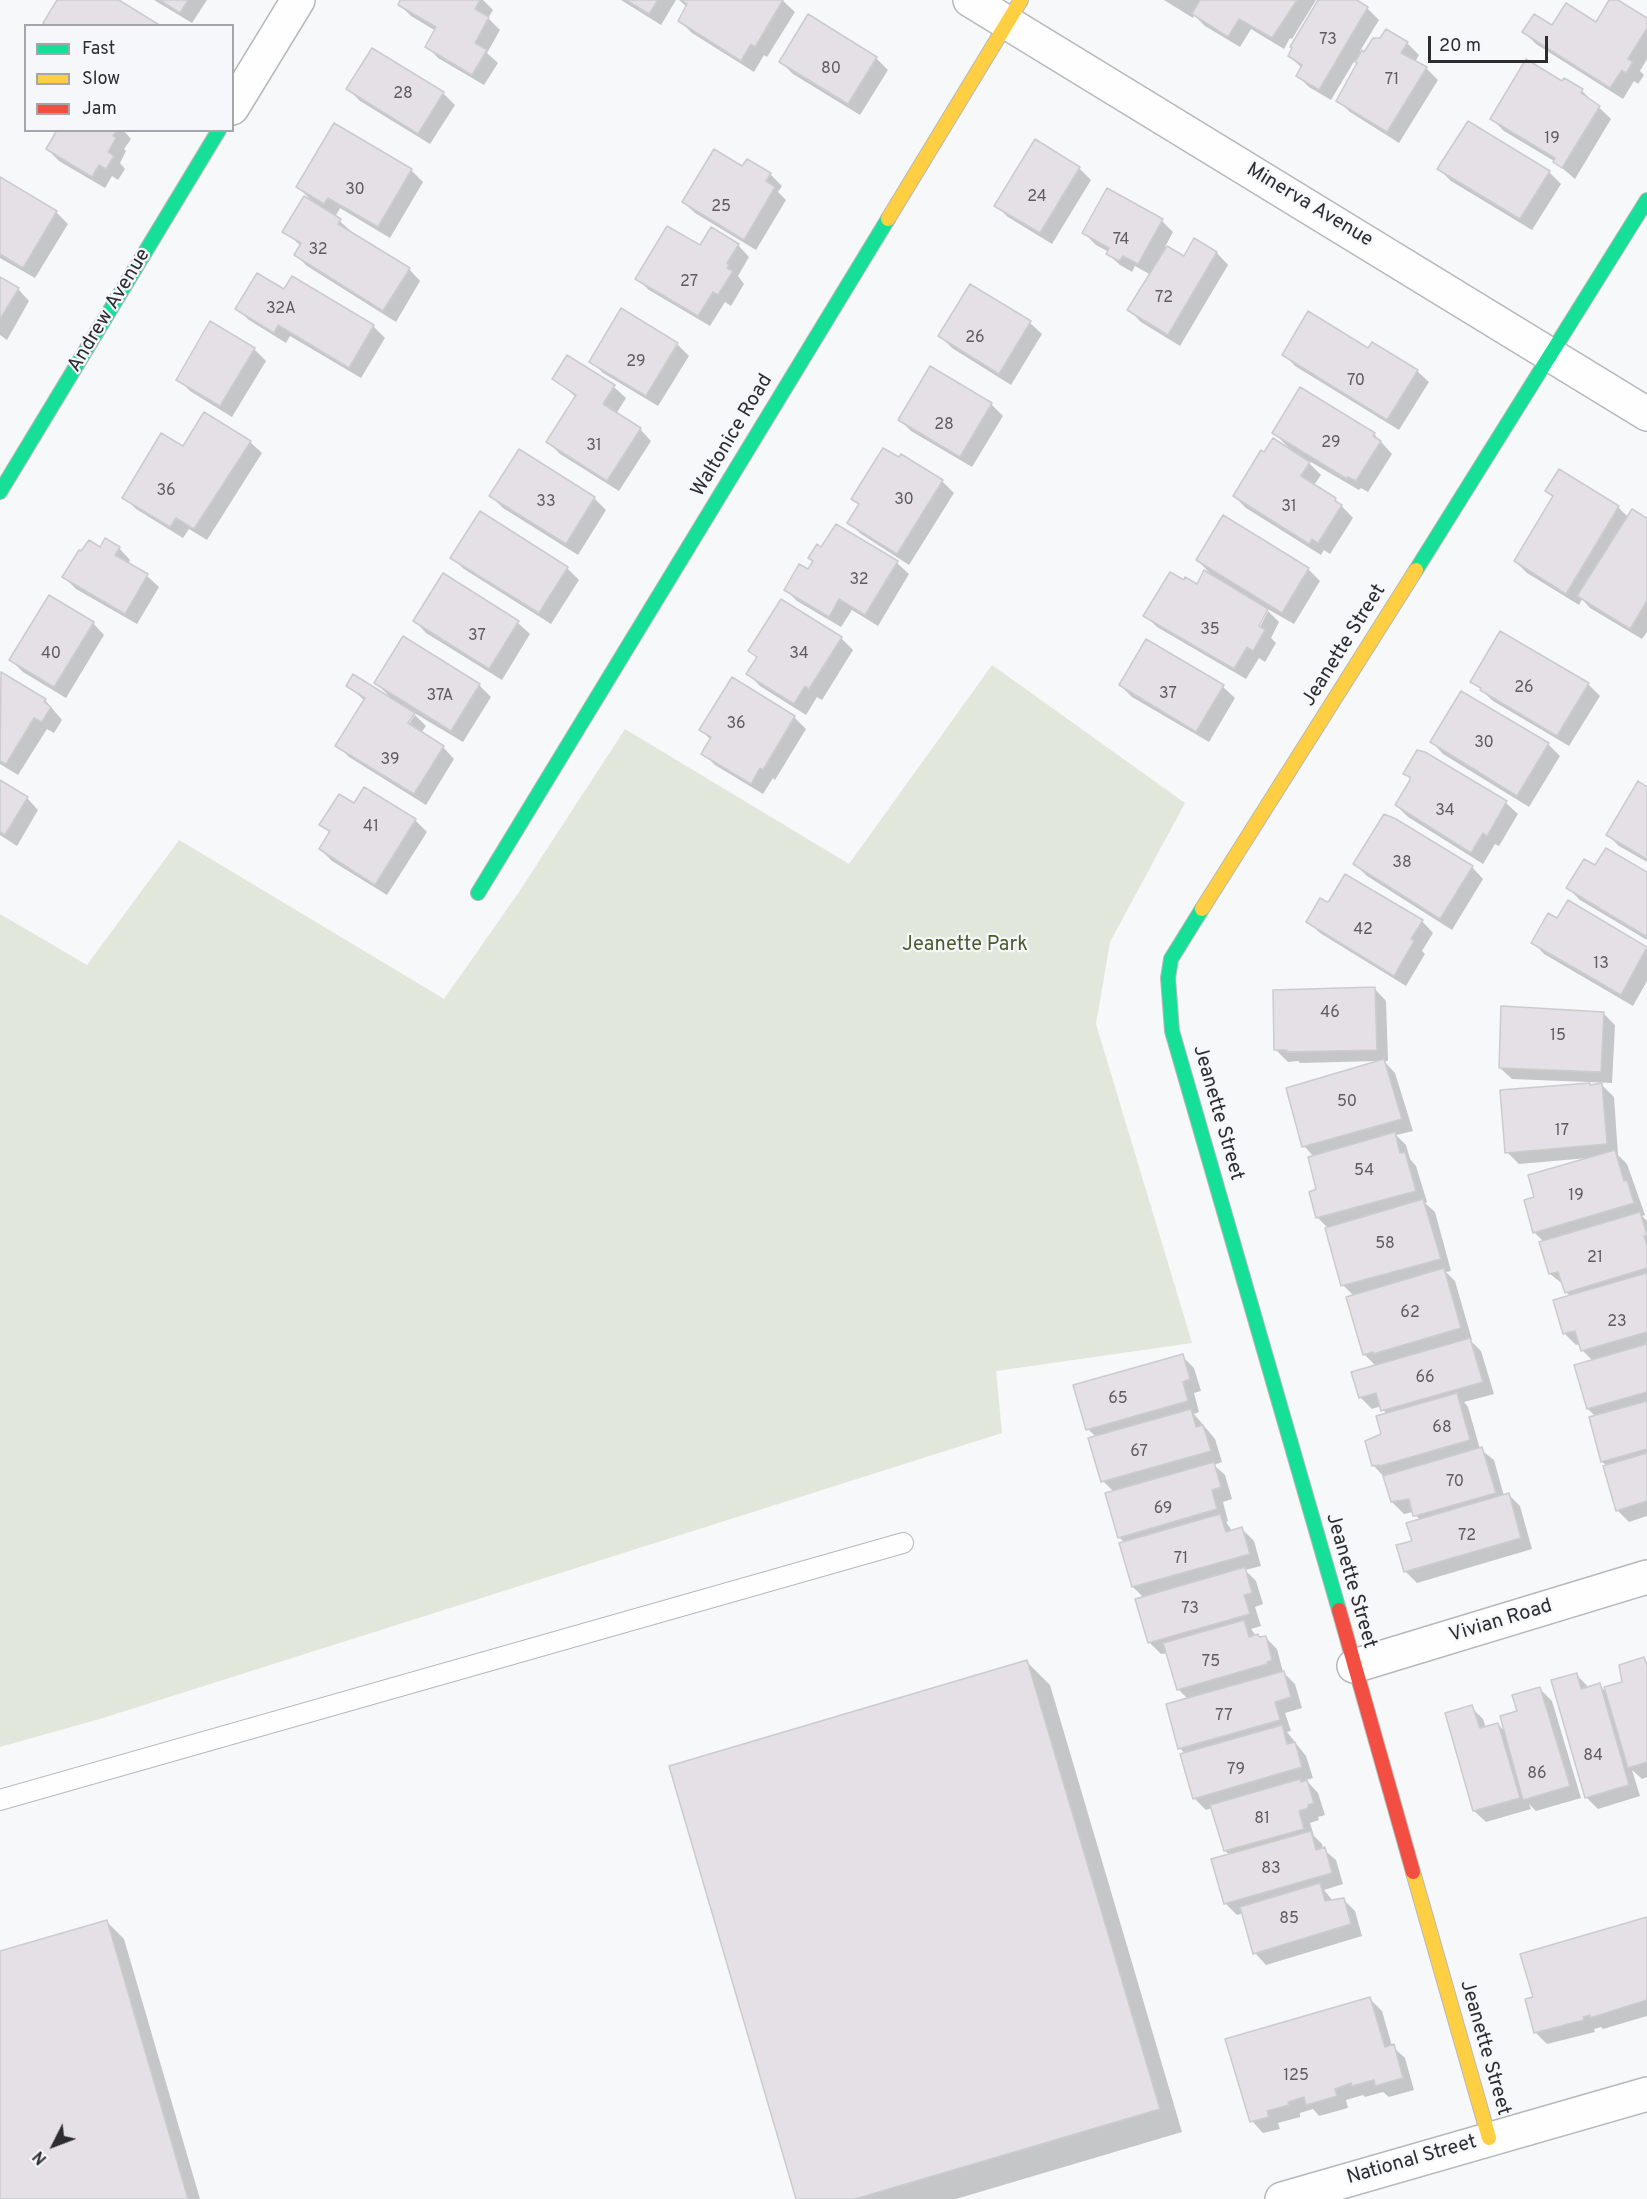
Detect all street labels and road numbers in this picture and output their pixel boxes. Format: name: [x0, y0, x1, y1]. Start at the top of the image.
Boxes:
street label: Minerva Avenue: [1241, 159, 1377, 253]
street label: Andrew Avenue: [64, 245, 156, 377]
street label: Waltonice Road: [687, 370, 779, 502]
street label: Jeanette Street: [1298, 580, 1392, 712]
street label: Jeanette Street: [1186, 1043, 1248, 1183]
street label: Jeanette Street: [1319, 1511, 1381, 1651]
street label: Vivian Road: [1447, 1595, 1555, 1649]
street label: Jeanette Street: [1453, 1978, 1515, 2118]
street label: National Street: [1344, 2131, 1480, 2191]

